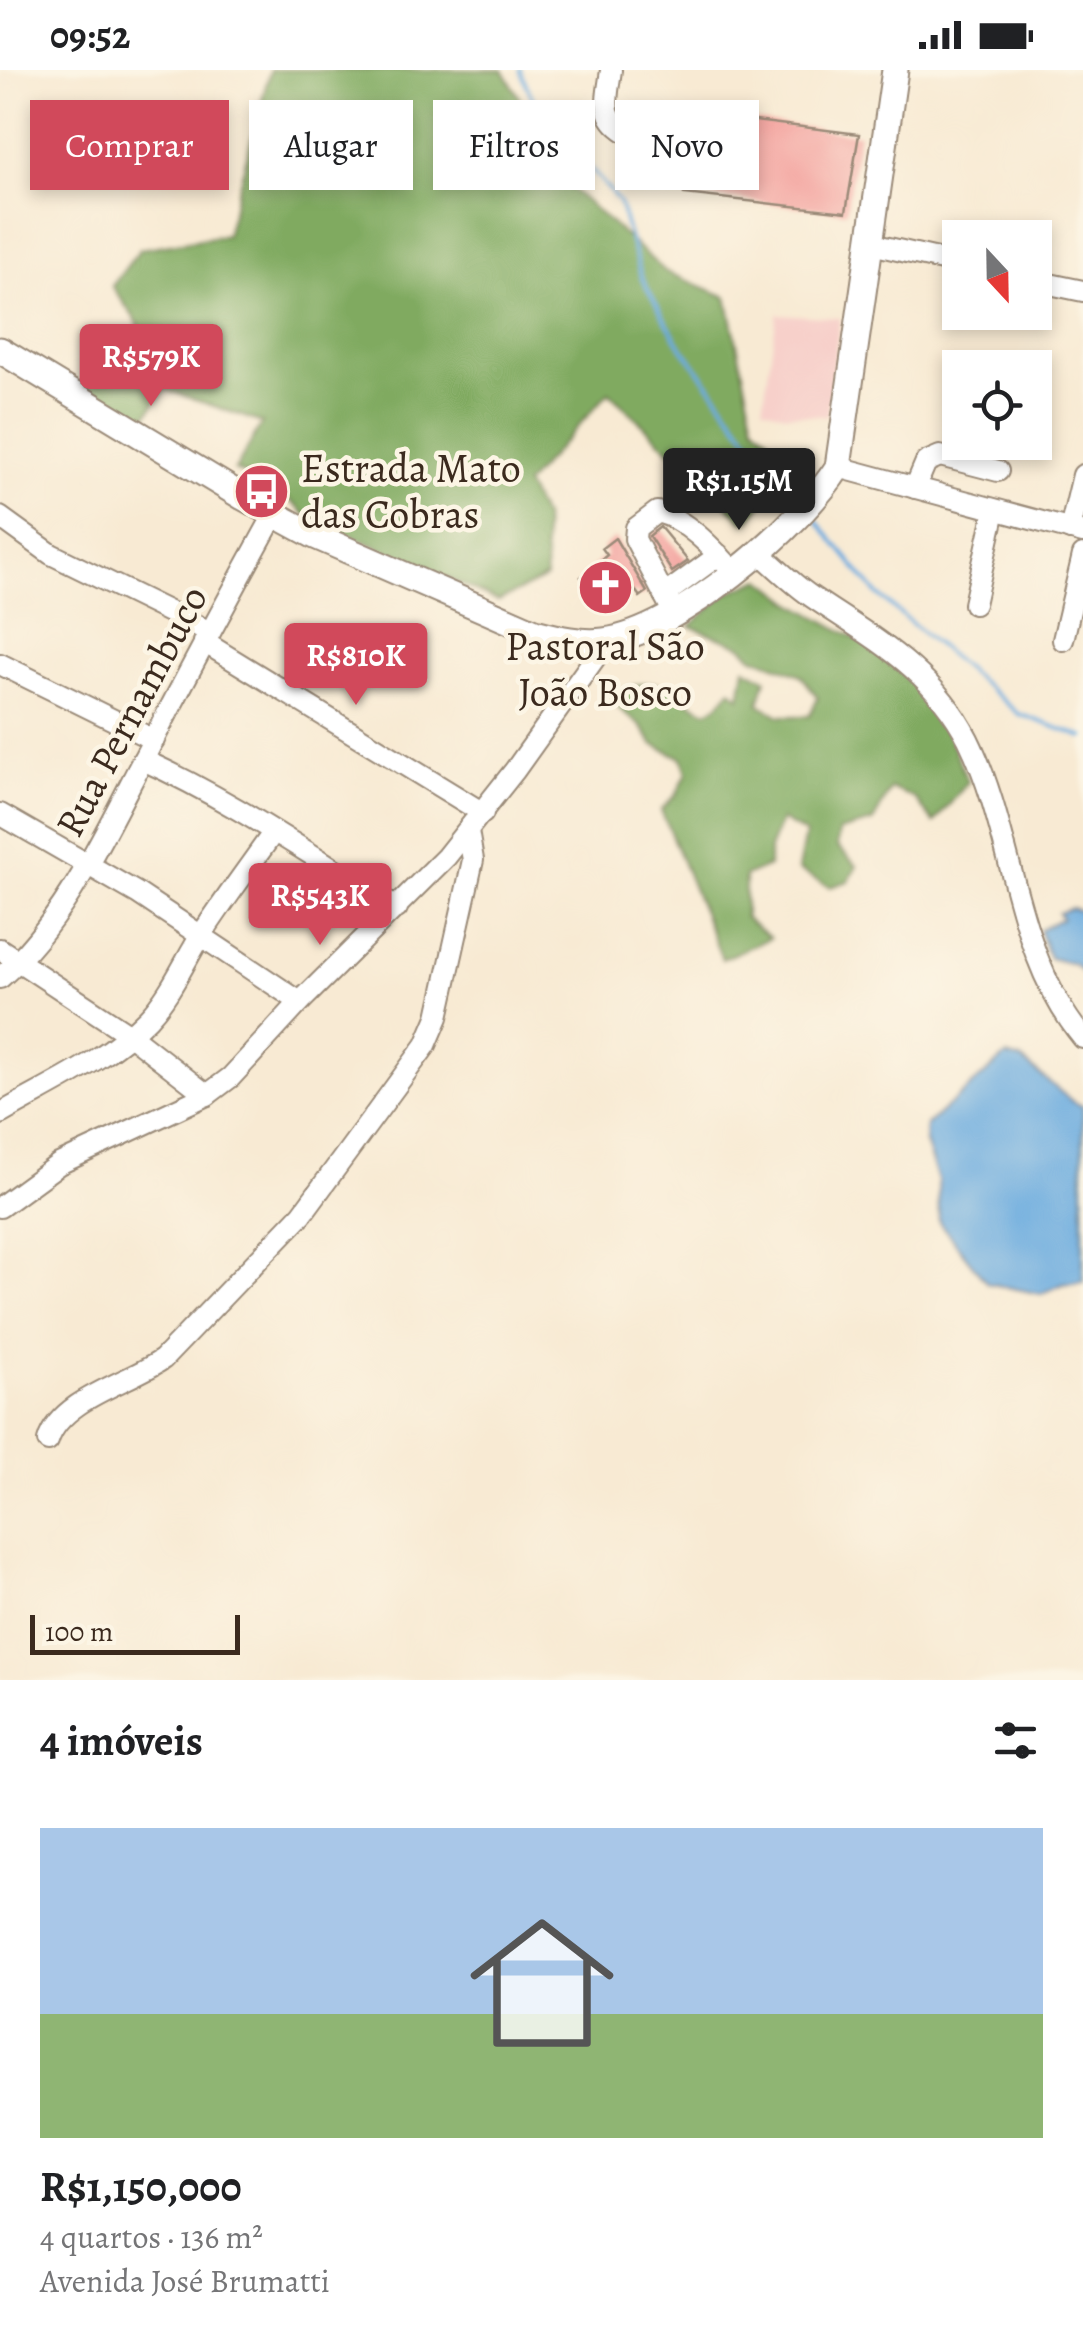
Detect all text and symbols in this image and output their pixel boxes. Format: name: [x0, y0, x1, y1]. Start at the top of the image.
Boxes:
text: 09:52: [50, 9, 130, 61]
chip: Comprar: [30, 100, 229, 190]
chip: Alugar: [249, 100, 413, 190]
chip: Filtros: [433, 100, 595, 190]
chip: Novo: [615, 100, 759, 190]
north arrow: [942, 220, 1052, 330]
map controls: [942, 220, 1052, 460]
pin: R$579K: [70, 324, 232, 409]
text: R$579K: [102, 334, 200, 378]
button: locate: [942, 350, 1052, 460]
place label: Estrada Mato das Cobras: [301, 441, 521, 542]
pin: R$1.15M: [647, 448, 831, 533]
text: R$1.15M: [685, 458, 793, 502]
bus stop icon: Estrada Mato das Cobras: [232, 461, 292, 521]
church icon: Pastoral São João Bosco: [575, 557, 635, 617]
street label: Rua Pernambuco: [42, 576, 221, 846]
place label: Pastoral São João Bosco: [505, 619, 705, 720]
pin: R$810K: [275, 623, 437, 708]
text: R$810K: [306, 633, 406, 677]
pin: R$543K: [239, 863, 401, 948]
text: R$543K: [271, 873, 369, 917]
scale bar: [30, 1610, 240, 1654]
text: 100 m: [45, 1613, 113, 1651]
text: 4 imóveis: [40, 1712, 203, 1769]
icon: filters: [988, 1713, 1043, 1768]
icon: home: [452, 1893, 632, 2073]
text: R$1,150,000: [40, 2158, 242, 2215]
text: 4 quartos · 136 m²: [40, 2215, 263, 2259]
text: Avenida José Brumatti: [40, 2259, 330, 2303]

